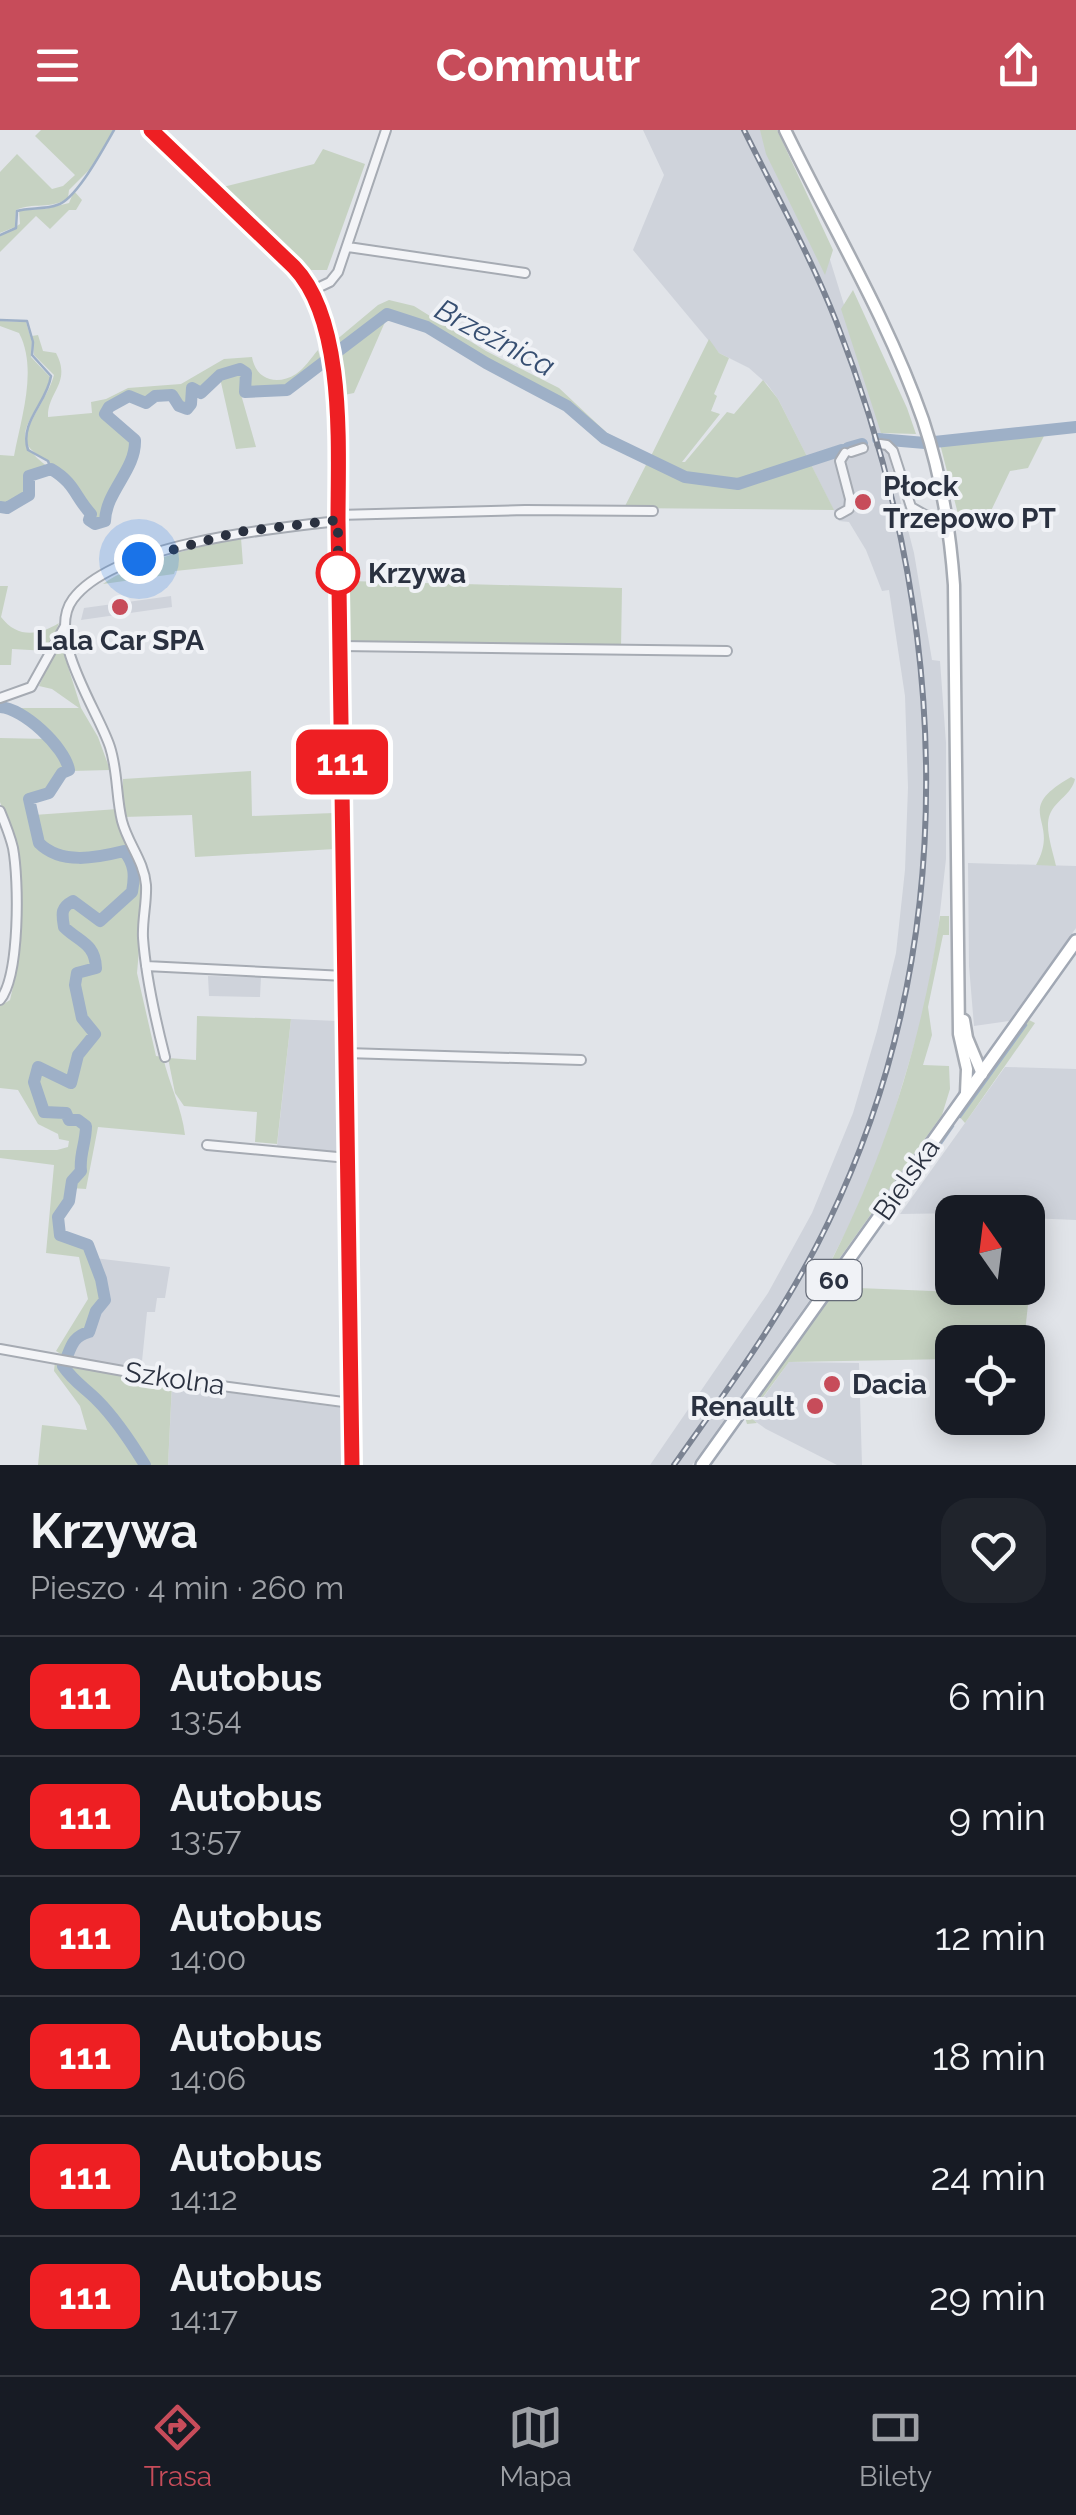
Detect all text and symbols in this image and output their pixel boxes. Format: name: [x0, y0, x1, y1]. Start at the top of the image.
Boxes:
icon: menu: [30, 38, 85, 93]
icon: share: [991, 38, 1046, 93]
text: Commutr: [436, 39, 640, 92]
water label: Brzeźnica: [430, 292, 561, 384]
place label: Płock Trzepowo PT: [883, 470, 1056, 535]
marker: Płock Trzepowo PT: [852, 491, 874, 513]
your location: [114, 534, 164, 584]
marker: Krzywa: [317, 552, 359, 594]
place label: Krzywa: [368, 557, 466, 590]
marker: Lala Car SPA: [109, 596, 131, 618]
place label: Lala Car SPA: [36, 624, 204, 657]
line badge: 111: [284, 730, 400, 794]
text: 111: [316, 742, 368, 783]
street label: Bielska: [866, 1132, 946, 1227]
north arrow: [935, 1195, 1045, 1305]
map controls: [935, 1195, 1045, 1435]
road number: 60: [806, 1260, 862, 1300]
button: locate: [935, 1325, 1045, 1435]
street label: Szkolna: [123, 1355, 227, 1402]
place label: Dacia: [852, 1368, 927, 1401]
marker: Dacia: [821, 1373, 843, 1395]
place label: Renault: [690, 1390, 795, 1423]
marker: Renault: [804, 1395, 826, 1417]
button: heart: [941, 1498, 1046, 1603]
text: Krzywa: [30, 1503, 198, 1559]
text: Pieszo · 4 min · 260 m: [30, 1569, 344, 1606]
text: Autobus: [170, 1655, 322, 1700]
text: 6 min: [948, 1674, 1046, 1719]
text: 111: [59, 1676, 111, 1717]
text: 13:54: [170, 1700, 242, 1737]
text: Autobus: [170, 1775, 322, 1820]
text: 9 min: [949, 1794, 1046, 1839]
text: 111: [59, 1796, 111, 1837]
text: 13:57: [170, 1820, 241, 1857]
text: Autobus: [170, 1895, 322, 1940]
text: 12 min: [935, 1914, 1046, 1959]
text: 111: [59, 1916, 111, 1957]
text: 14:00: [170, 1940, 246, 1977]
text: Autobus: [170, 2015, 322, 2060]
text: 18 min: [932, 2034, 1046, 2079]
text: 111: [59, 2036, 111, 2077]
text: 14:06: [170, 2060, 246, 2097]
text: Autobus: [170, 2135, 322, 2180]
text: 24 min: [930, 2154, 1046, 2199]
text: 111: [59, 2156, 111, 2197]
text: 14:12: [170, 2180, 238, 2217]
text: Autobus: [170, 2255, 322, 2300]
text: 29 min: [929, 2274, 1046, 2319]
text: 111: [59, 2276, 111, 2317]
text: 14:17: [170, 2300, 238, 2337]
tab: Trasa: [144, 2400, 212, 2493]
tab: Mapa: [499, 2400, 572, 2493]
tab: Bilety: [859, 2400, 932, 2493]

